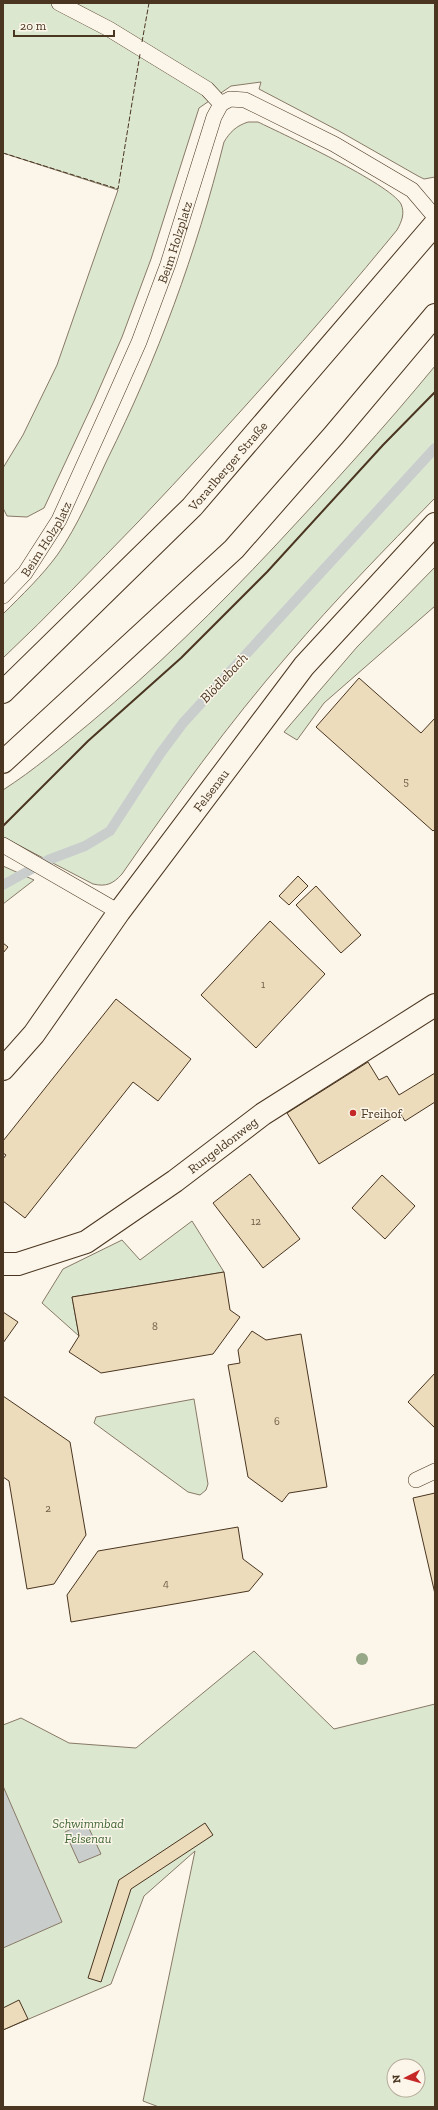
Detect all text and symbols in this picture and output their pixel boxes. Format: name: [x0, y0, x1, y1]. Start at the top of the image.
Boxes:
scale bar: [14, 12, 114, 38]
text: 20 m: [20, 19, 47, 33]
street label: Beim Holzplatz: [154, 199, 195, 285]
street label: Vorarlberger Straße: [184, 418, 270, 514]
street label: Beim Holzplatz: [17, 499, 74, 579]
water label: Blödlebach: [197, 649, 251, 707]
street label: Felsenau: [190, 765, 232, 814]
house number: 5: [403, 775, 409, 788]
house number: 1: [261, 978, 266, 991]
place label: Freihof: [361, 1106, 402, 1121]
marker: Freihof: [348, 1108, 358, 1118]
street label: Rungeldonweg: [185, 1114, 260, 1176]
house number: 12: [251, 1215, 261, 1228]
house number: 8: [152, 1320, 158, 1333]
house number: 6: [274, 1415, 280, 1428]
house number: 2: [45, 1502, 51, 1515]
house number: 4: [163, 1577, 169, 1590]
park label: Schwimmbad Felsenau: [52, 1816, 124, 1846]
north arrow: [386, 2058, 426, 2098]
text: N: [390, 2074, 403, 2084]

